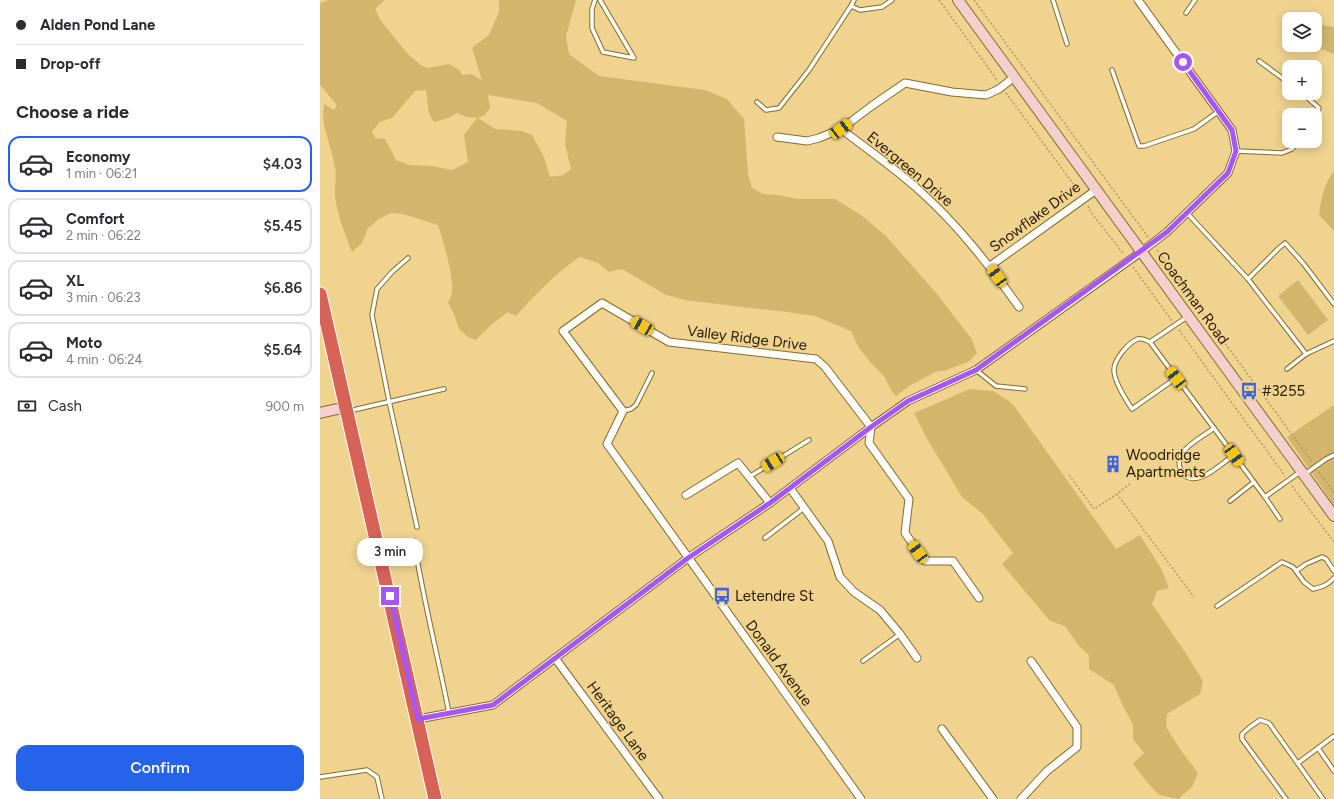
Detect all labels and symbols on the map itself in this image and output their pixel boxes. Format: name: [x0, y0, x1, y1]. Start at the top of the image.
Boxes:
route start: [1174, 53, 1192, 71]
car: [828, 117, 854, 141]
street label: Evergreen Drive: [863, 128, 957, 210]
street label: Snowflake Drive: [986, 178, 1084, 256]
street label: Coachman Road: [1153, 248, 1233, 348]
car: [985, 263, 1009, 289]
car: [629, 315, 655, 337]
street label: Valley Ridge Drive: [686, 322, 808, 354]
car: [1164, 365, 1188, 391]
bus stop icon: #3255: [1239, 381, 1259, 401]
place label: #3255: [1262, 382, 1305, 400]
car: [1222, 442, 1246, 468]
place label: Woodridge Apartments: [1126, 446, 1205, 481]
car: [760, 451, 786, 473]
building icon: Woodridge Apartments: [1103, 454, 1123, 474]
callout: 3 min: [357, 538, 423, 566]
car: [906, 539, 930, 565]
bus stop icon: Letendre St: [712, 586, 732, 606]
route end: [381, 587, 399, 605]
place label: Letendre St: [735, 587, 814, 605]
street label: Donald Avenue: [742, 617, 816, 709]
street label: Heritage Lane: [583, 678, 653, 764]

